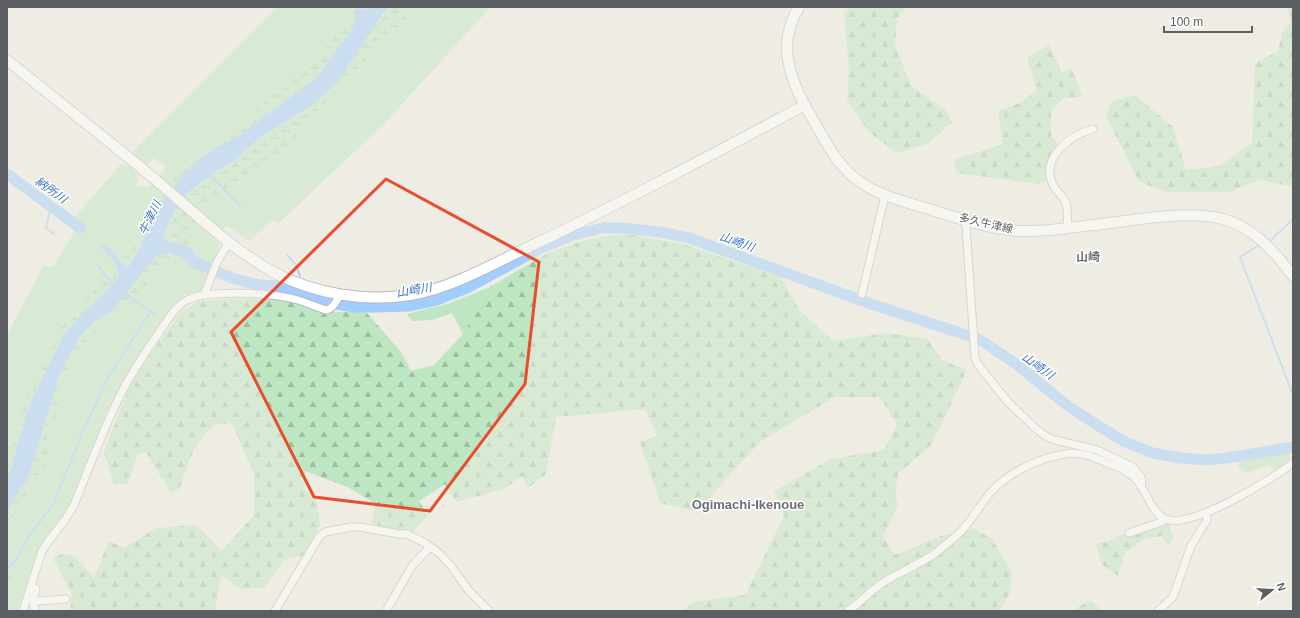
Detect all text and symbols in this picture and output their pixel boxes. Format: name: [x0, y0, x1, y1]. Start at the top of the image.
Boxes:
scale bar: [1164, 8, 1252, 34]
text: 100 m: [1170, 15, 1203, 29]
water label: 納所川: [32, 174, 71, 207]
water label: 牛津川: [136, 197, 165, 237]
street label: 多久牛津線: [958, 211, 1014, 235]
water label: 山崎川: [718, 229, 758, 255]
district label: 山崎: [1076, 250, 1100, 264]
water label: 山崎川: [395, 280, 435, 300]
water label: 山崎川: [1019, 350, 1058, 383]
district label: Ogimachi-Ikenoue: [692, 497, 804, 512]
north arrow: [1252, 570, 1292, 610]
text: N: [1275, 581, 1288, 593]

